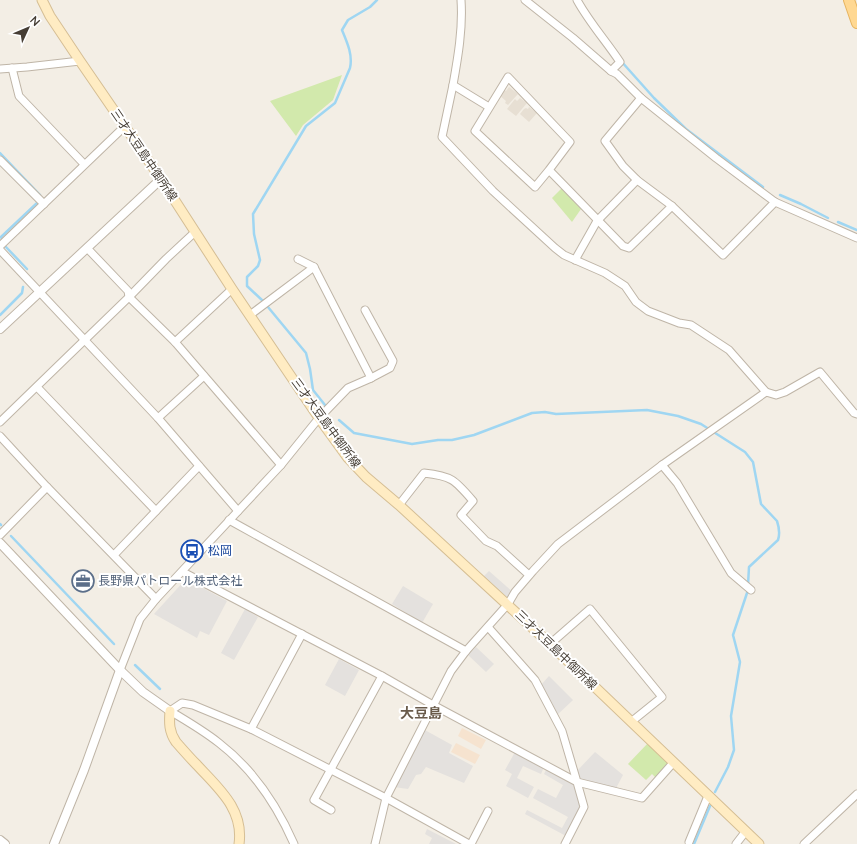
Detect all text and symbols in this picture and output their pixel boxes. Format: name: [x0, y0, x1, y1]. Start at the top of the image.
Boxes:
north arrow: [8, 8, 48, 48]
text: N: [28, 13, 43, 28]
street label: 三才大豆島中御所線: [108, 106, 181, 204]
street label: 三才大豆島中御所線: [289, 375, 364, 471]
bus stop icon: 松岡: [179, 538, 205, 564]
place label: 松岡: [208, 543, 232, 558]
office icon: 長野県パトロール株式会社: [70, 568, 96, 594]
place label: 長野県パトロール株式会社: [98, 573, 242, 588]
street label: 三才大豆島中御所線: [512, 607, 600, 693]
district label: 大豆島: [400, 704, 442, 721]

